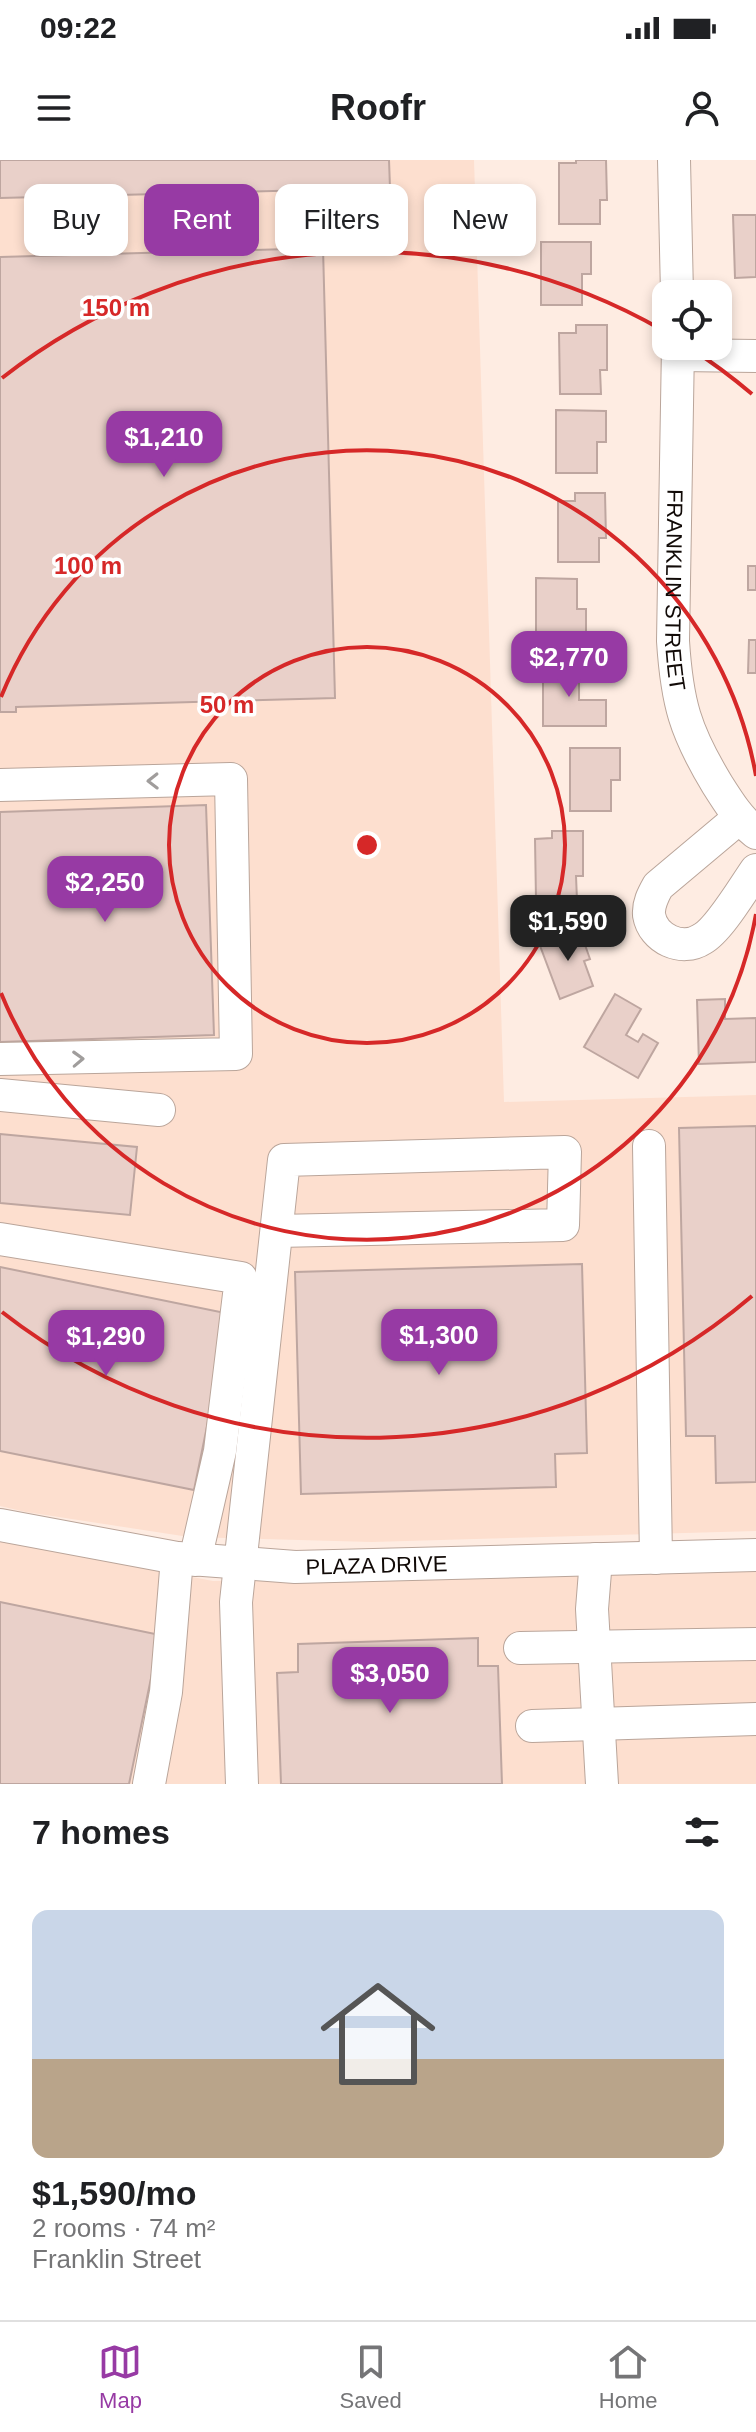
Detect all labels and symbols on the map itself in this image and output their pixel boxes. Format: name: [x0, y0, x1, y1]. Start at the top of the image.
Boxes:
text: 150 m: [82, 294, 150, 321]
pin: $1,210: [99, 411, 229, 479]
street label: FRANKLIN STREET: [660, 489, 690, 693]
text: 100 m: [54, 552, 122, 579]
pin: $2,770: [504, 631, 634, 699]
text: 50 m: [200, 691, 254, 718]
one-way arrow: [146, 772, 159, 789]
centre of rings: [353, 831, 381, 859]
pin: $2,250: [40, 856, 170, 924]
pin: $1,590: [503, 895, 633, 963]
one-way arrow: [72, 1050, 85, 1067]
pin: $1,300: [374, 1309, 504, 1377]
pin: $1,290: [41, 1310, 171, 1378]
street label: PLAZA DRIVE: [305, 1551, 448, 1580]
pin: $3,050: [325, 1647, 455, 1715]

